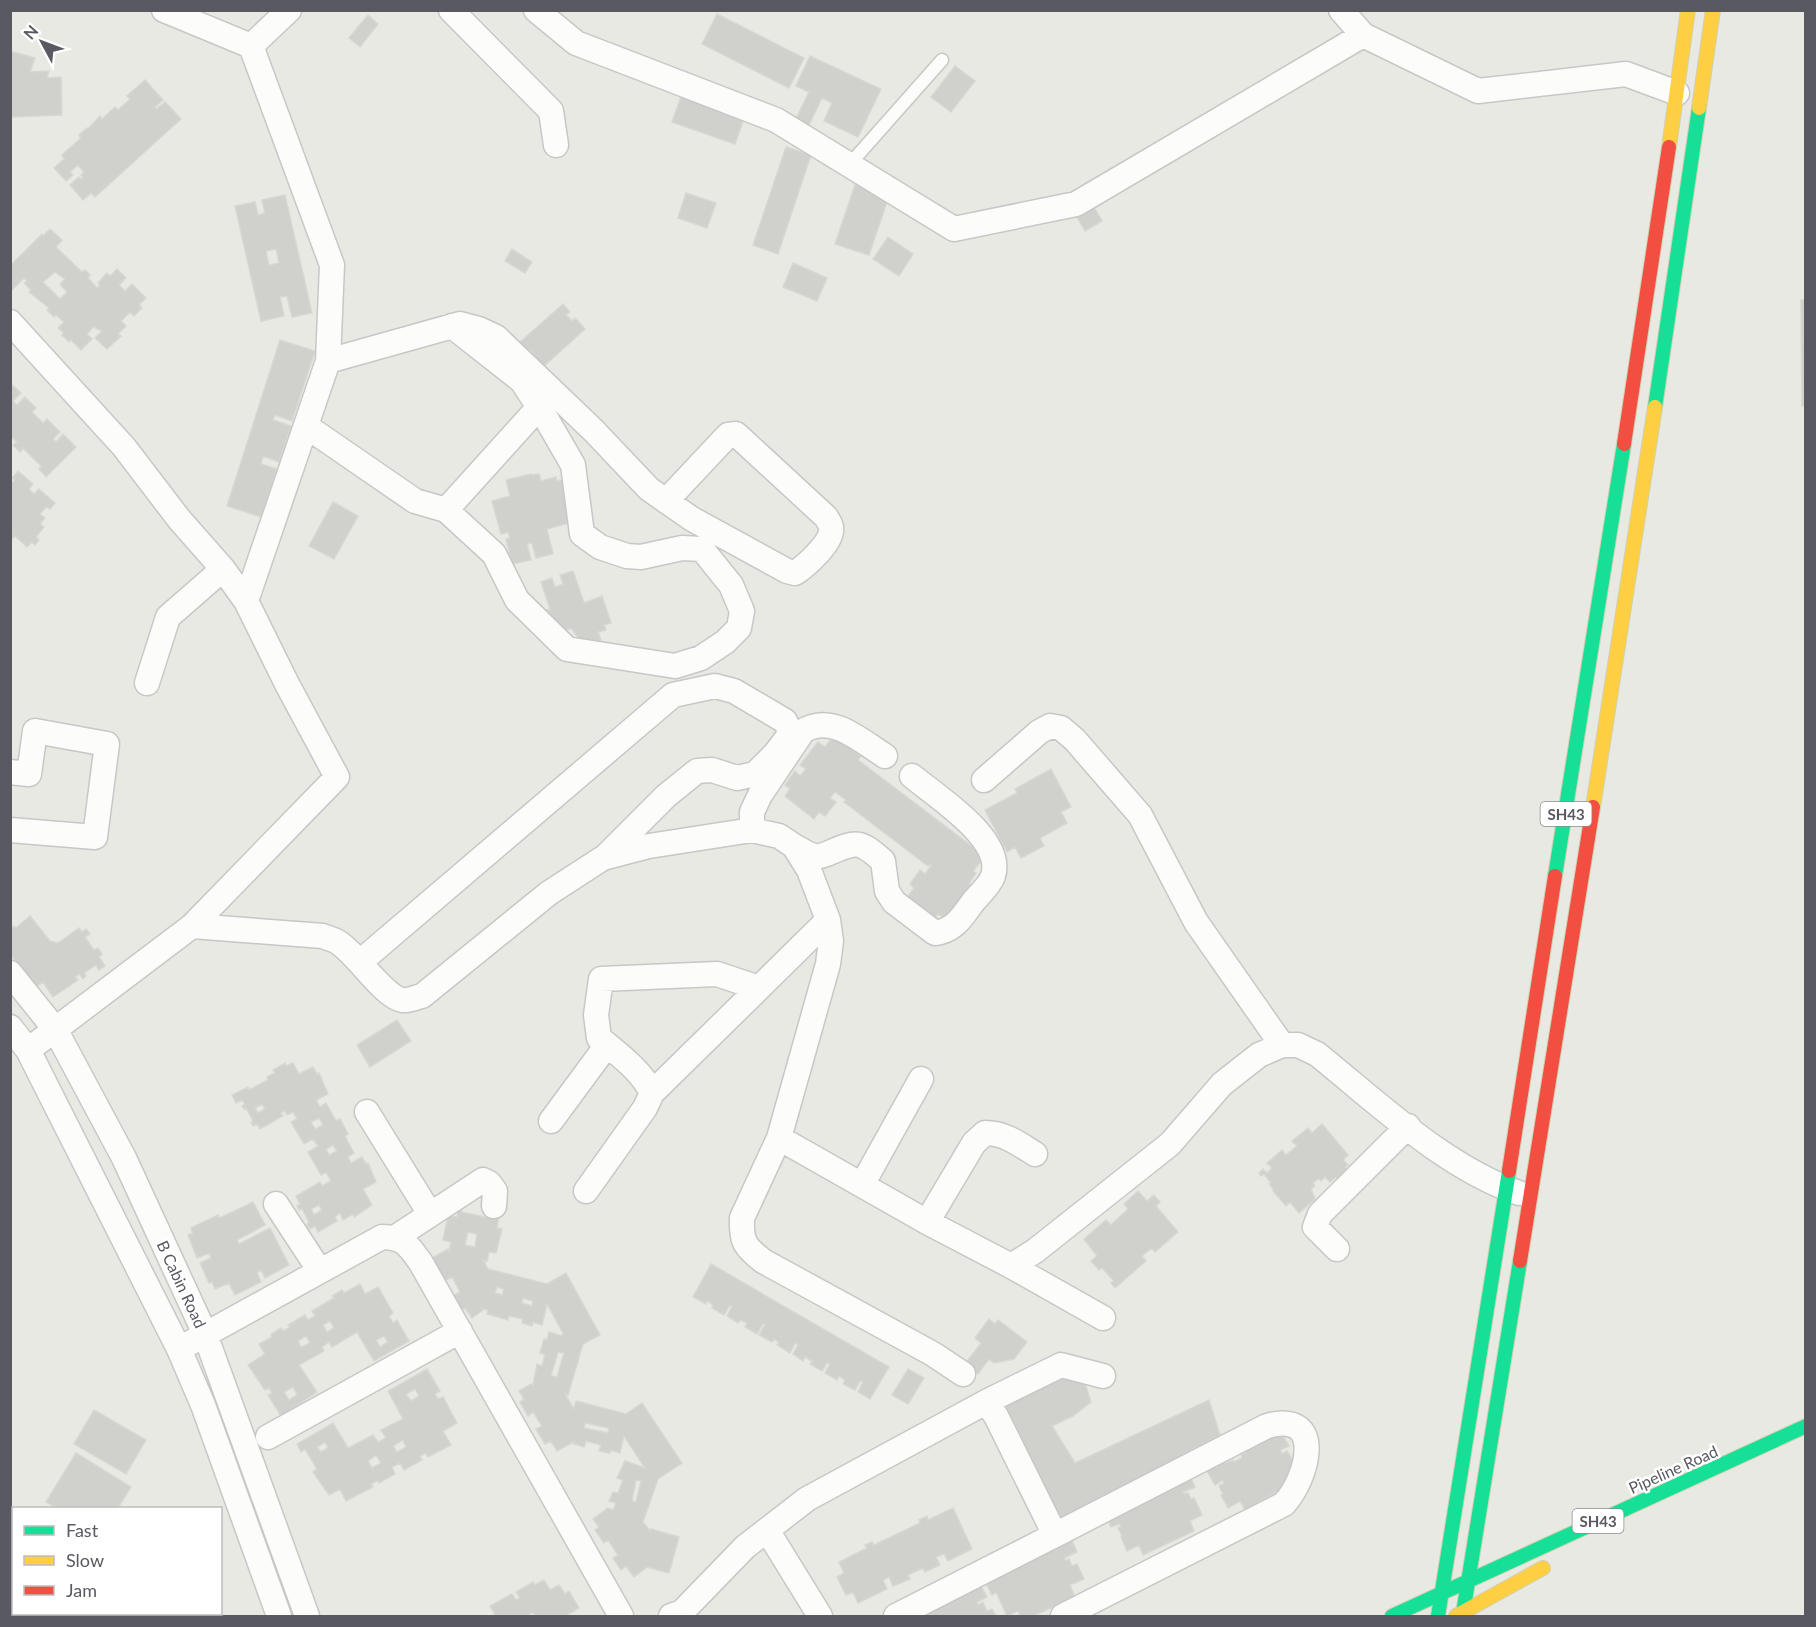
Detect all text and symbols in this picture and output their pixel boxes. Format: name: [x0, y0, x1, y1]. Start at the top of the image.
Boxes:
north arrow: [12, 12, 72, 72]
text: N: [19, 21, 42, 43]
road number: SH43: [1540, 802, 1592, 826]
street label: B Cabin Road: [153, 1237, 211, 1331]
street label: Pipeline Road: [1626, 1441, 1720, 1497]
legend: [12, 1507, 222, 1615]
road number: SH43: [1572, 1509, 1624, 1533]
text: Fast: [66, 1519, 99, 1541]
text: Slow: [66, 1549, 104, 1571]
text: Jam: [66, 1579, 97, 1601]

